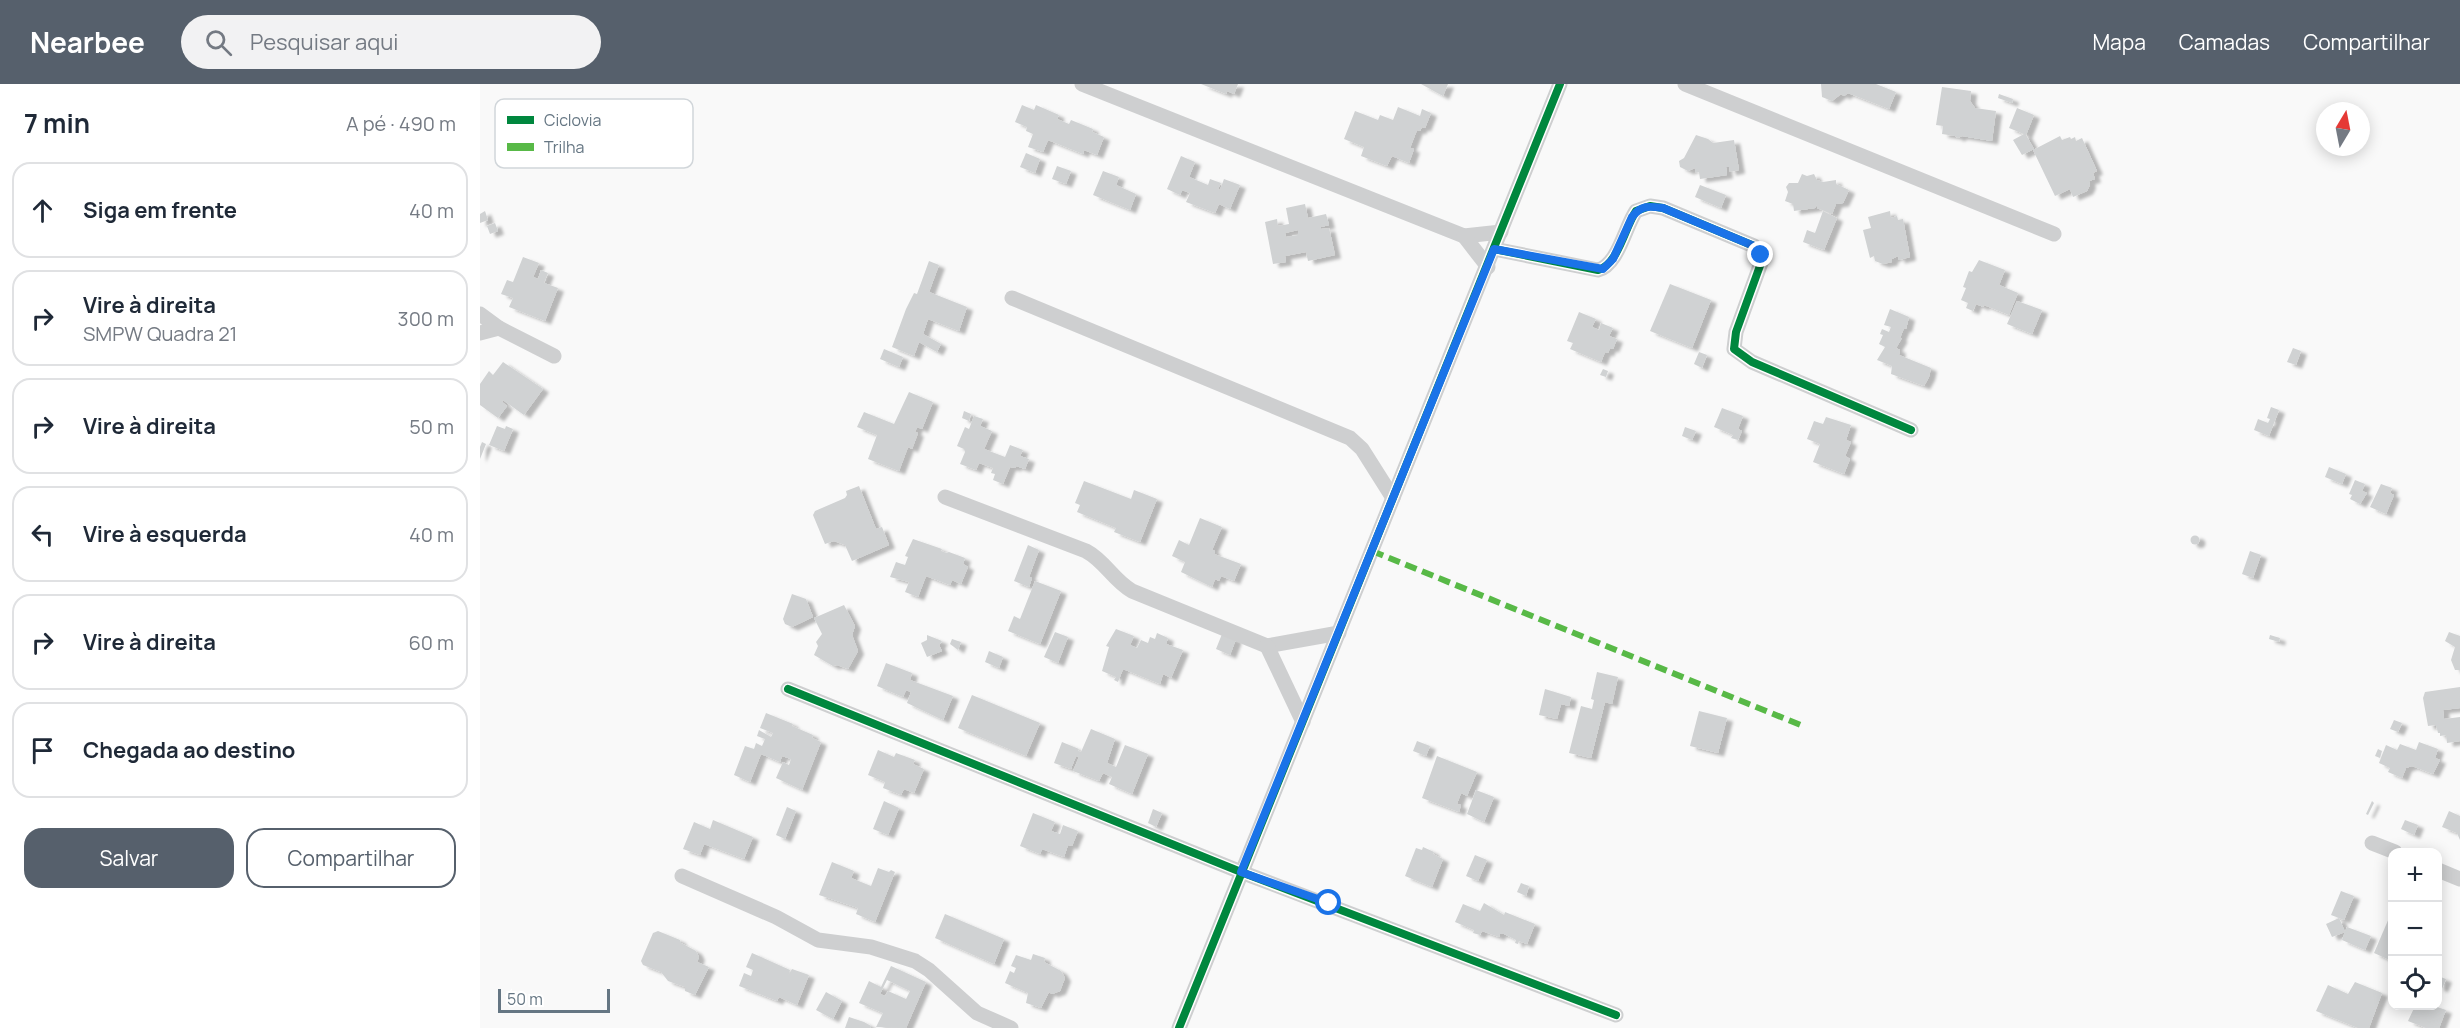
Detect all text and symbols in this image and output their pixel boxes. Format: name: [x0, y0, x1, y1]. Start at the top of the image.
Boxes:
search box: [181, 15, 601, 69]
text: Nearbee: [30, 23, 145, 61]
icon: search: [202, 26, 235, 59]
text: Pesquisar aqui: [250, 27, 398, 57]
text: Mapa: [2092, 28, 2146, 56]
text: Camadas: [2179, 28, 2270, 56]
text: Compartilhar: [2303, 28, 2430, 56]
legend: [495, 99, 693, 168]
north arrow: [2316, 102, 2370, 156]
text: 7 min: [24, 105, 90, 141]
text: Ciclovia: [544, 109, 601, 131]
text: A pé · 490 m: [346, 110, 456, 137]
text: Trilha: [544, 136, 584, 158]
icon: ahead: [26, 194, 59, 227]
text: Siga em frente: [83, 195, 237, 225]
text: 40 m: [409, 197, 454, 224]
route end: [1747, 241, 1773, 267]
text: Vire à direita: [83, 290, 216, 320]
icon: right: [26, 302, 59, 335]
text: 300 m: [398, 305, 454, 332]
text: SMPW Quadra 21: [83, 320, 237, 347]
icon: right: [26, 410, 59, 443]
text: Vire à direita: [83, 411, 216, 441]
text: 50 m: [409, 413, 454, 440]
icon: left: [26, 518, 59, 551]
text: Vire à esquerda: [83, 519, 247, 549]
text: 40 m: [409, 521, 454, 548]
icon: right: [26, 626, 59, 659]
text: Vire à direita: [83, 627, 216, 657]
text: 60 m: [408, 629, 454, 656]
icon: arrive: [26, 734, 59, 767]
text: Chegada ao destino: [83, 735, 295, 765]
button: Salvar: [24, 828, 234, 888]
button: Compartilhar: [246, 828, 456, 888]
map controls: [2388, 848, 2442, 1010]
button: +: [2388, 848, 2442, 902]
route start: [1315, 889, 1341, 915]
button: −: [2388, 902, 2442, 956]
button: locate: [2388, 956, 2442, 1010]
scale bar: [498, 986, 610, 1014]
text: 50 m: [507, 988, 543, 1010]

